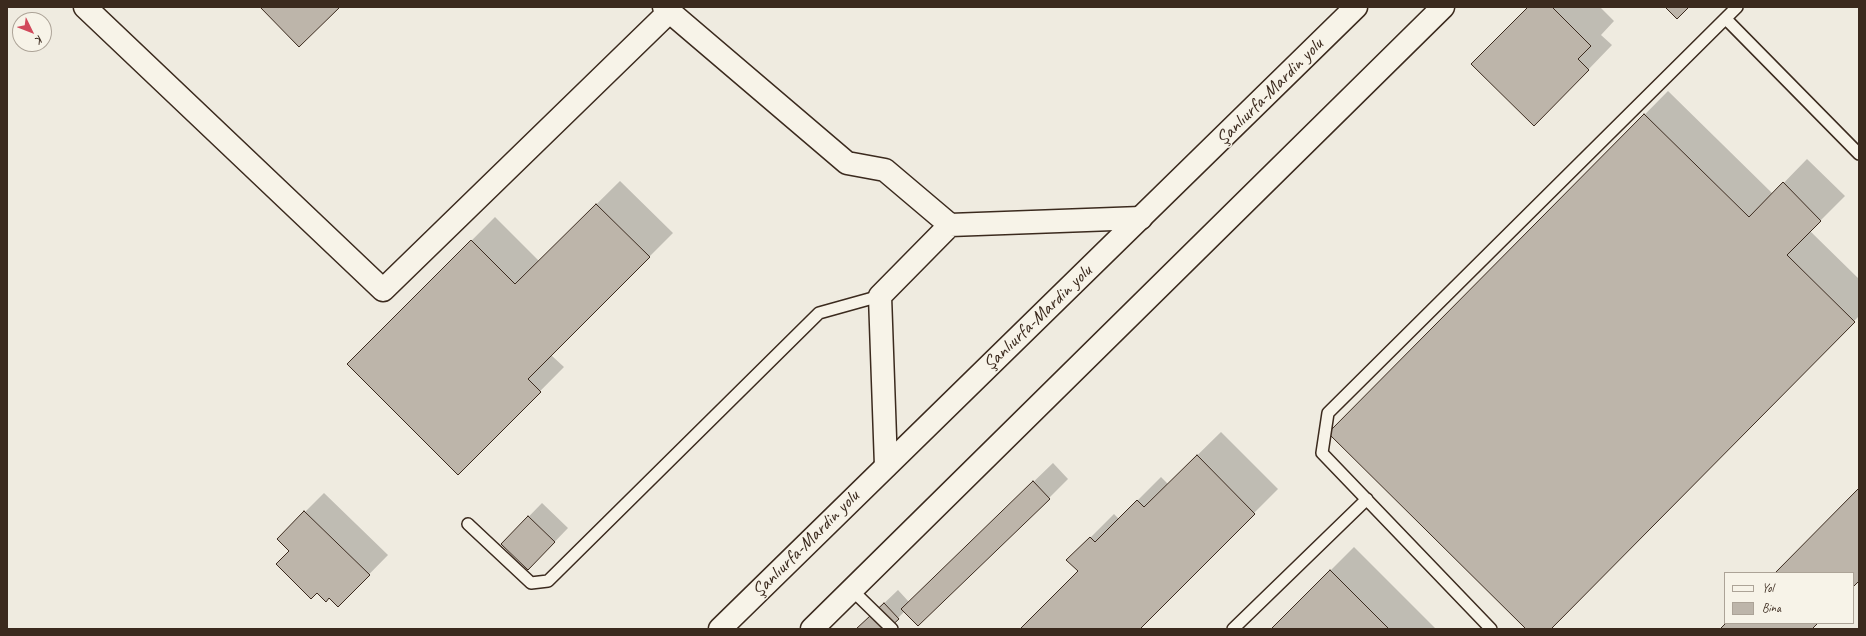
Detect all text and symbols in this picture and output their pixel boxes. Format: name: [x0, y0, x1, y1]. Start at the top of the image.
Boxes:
north arrow: [12, 12, 52, 52]
text: K: [33, 33, 47, 46]
street label: Şanlıurfa-Mardin yolu: [1212, 34, 1328, 150]
street label: Şanlıurfa-Mardin yolu: [979, 260, 1097, 376]
street label: Şanlıurfa-Mardin yolu: [748, 486, 864, 602]
legend: [1724, 572, 1854, 624]
text: Yol: [1762, 580, 1774, 596]
text: Bina: [1762, 600, 1781, 616]

